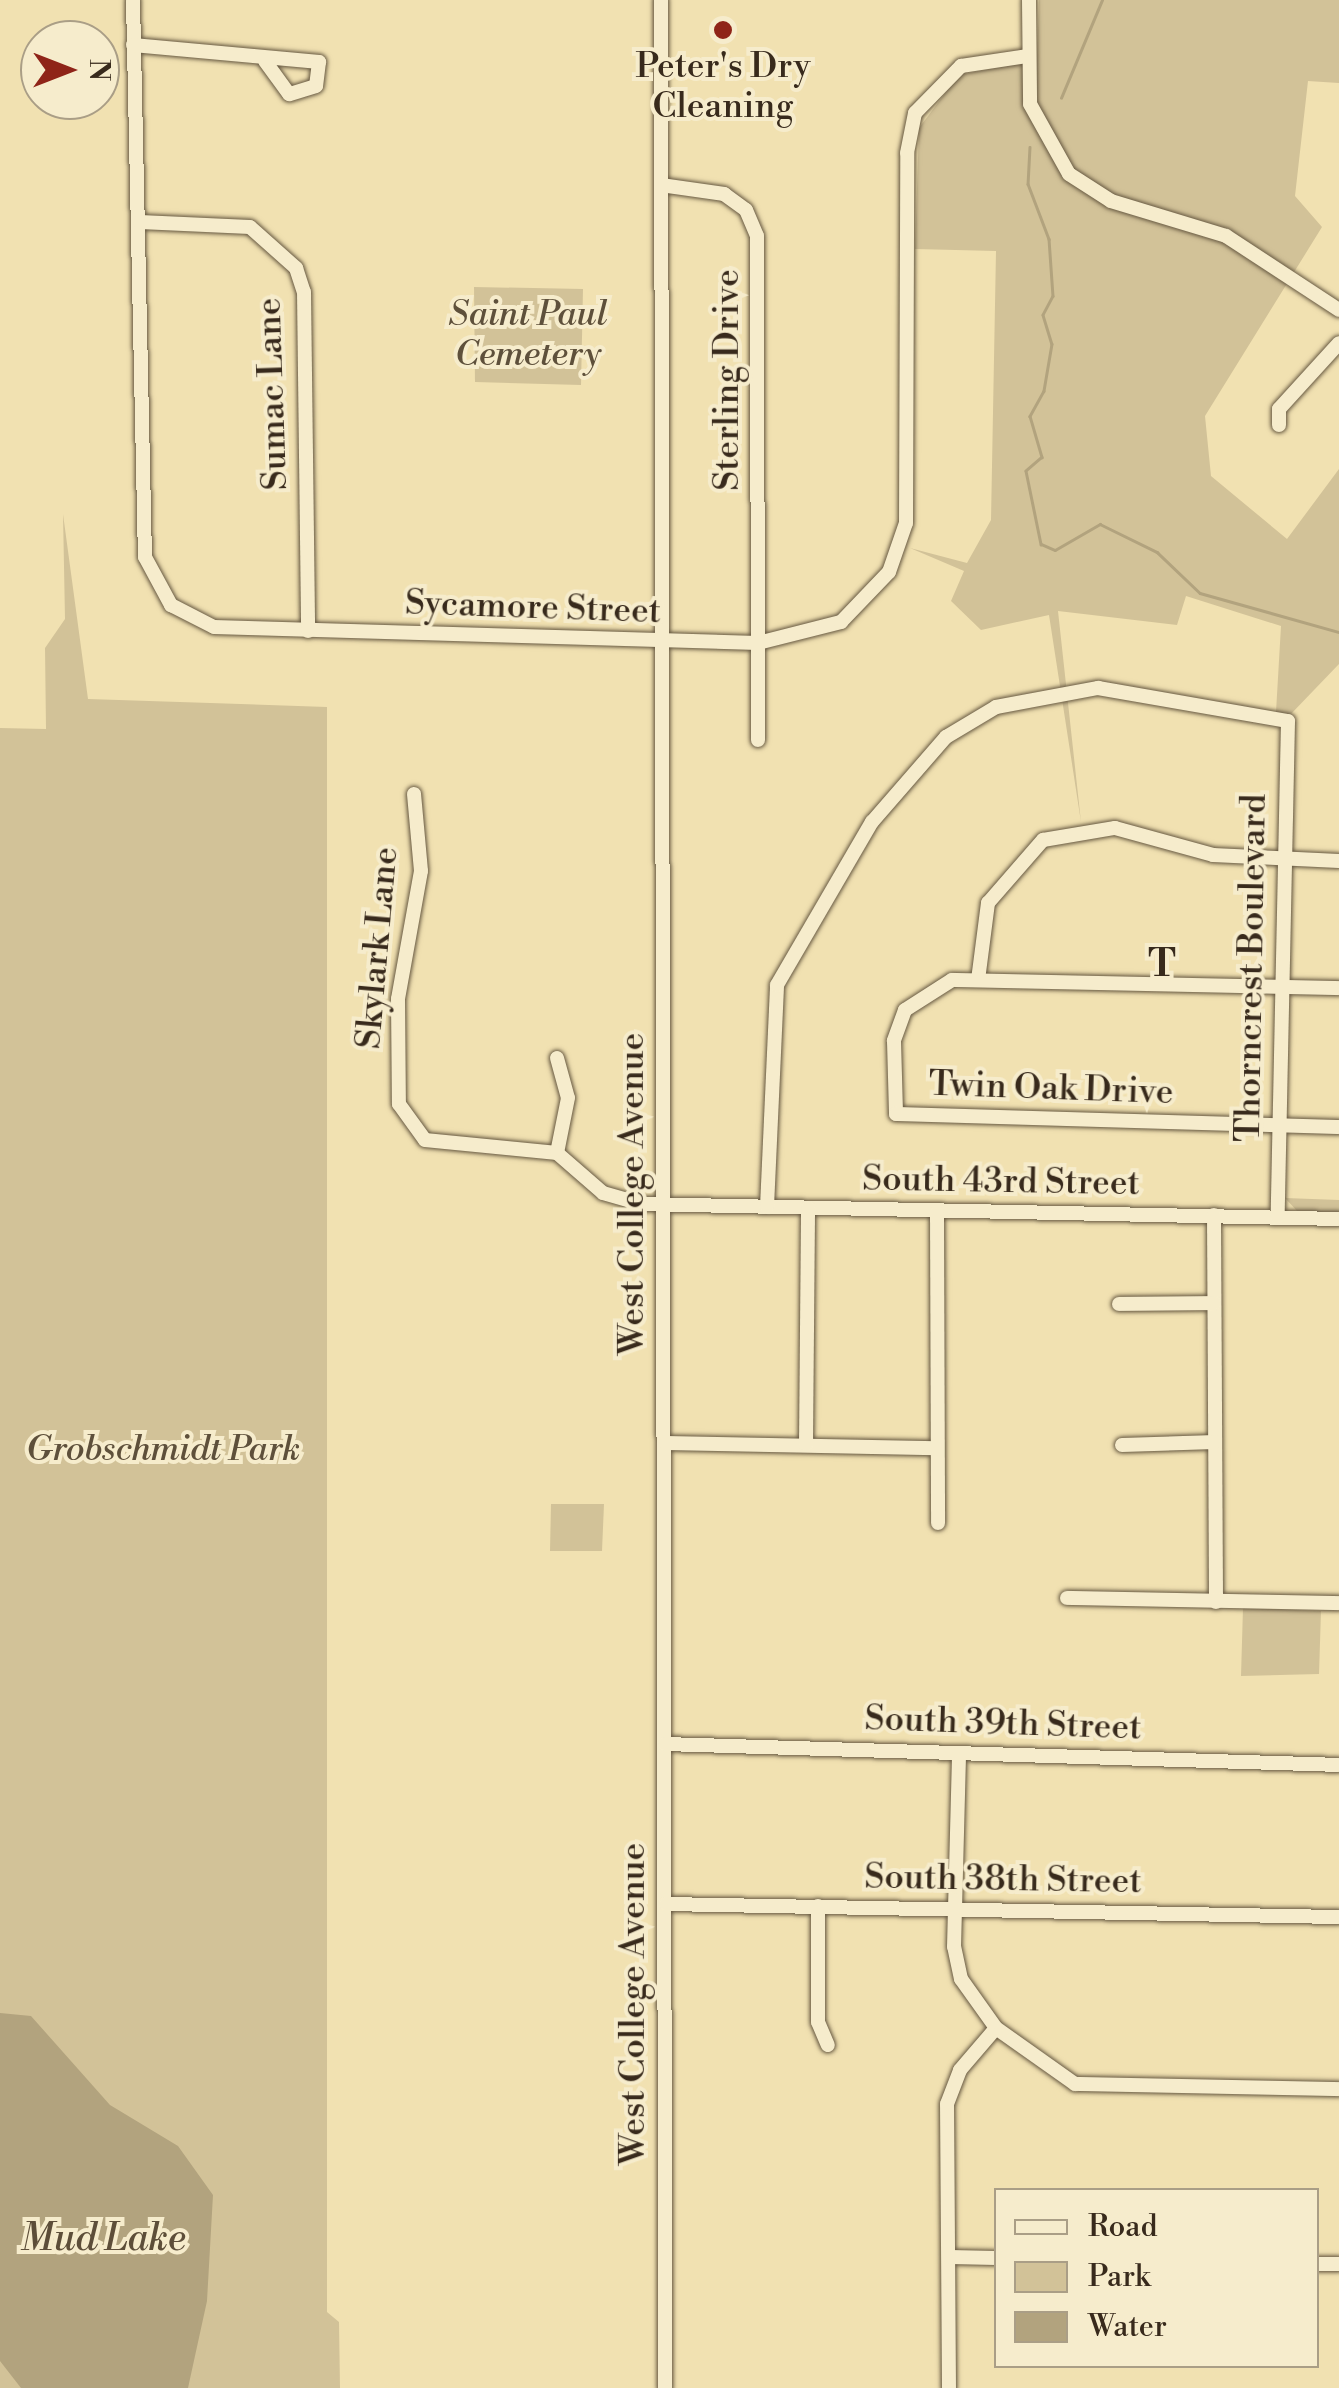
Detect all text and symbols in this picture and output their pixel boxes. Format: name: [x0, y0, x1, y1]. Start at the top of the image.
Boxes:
marker: Peter's Dry Cleaning: [712, 19, 734, 41]
north arrow: [20, 20, 120, 120]
place label: Peter's Dry Cleaning: [635, 46, 811, 128]
text: N: [81, 59, 116, 81]
street label: Sterling Drive: [707, 269, 749, 491]
park label: Saint Paul Cemetery: [448, 294, 608, 376]
street label: Sumac Lane: [249, 297, 297, 491]
street label: Sycamore Street: [404, 583, 662, 633]
street label: Thorncrest Boulevard: [1228, 794, 1276, 1142]
street label: Skylark Lane: [348, 845, 408, 1051]
district label: T: [1148, 942, 1176, 988]
street label: West College Avenue: [612, 1033, 654, 1355]
street label: Twin Oak Drive: [928, 1064, 1174, 1114]
street label: South 43rd Street: [862, 1159, 1140, 1205]
park label: Grobschmidt Park: [26, 1429, 300, 1471]
street label: South 39th Street: [864, 1698, 1142, 1750]
street label: West College Avenue: [613, 1843, 655, 2165]
street label: South 38th Street: [864, 1857, 1142, 1903]
legend: [994, 2188, 1319, 2368]
text: Road: [1088, 2208, 1158, 2246]
water label: Mud Lake: [20, 2216, 186, 2262]
text: Park: [1088, 2258, 1150, 2296]
text: Water: [1088, 2308, 1167, 2346]

